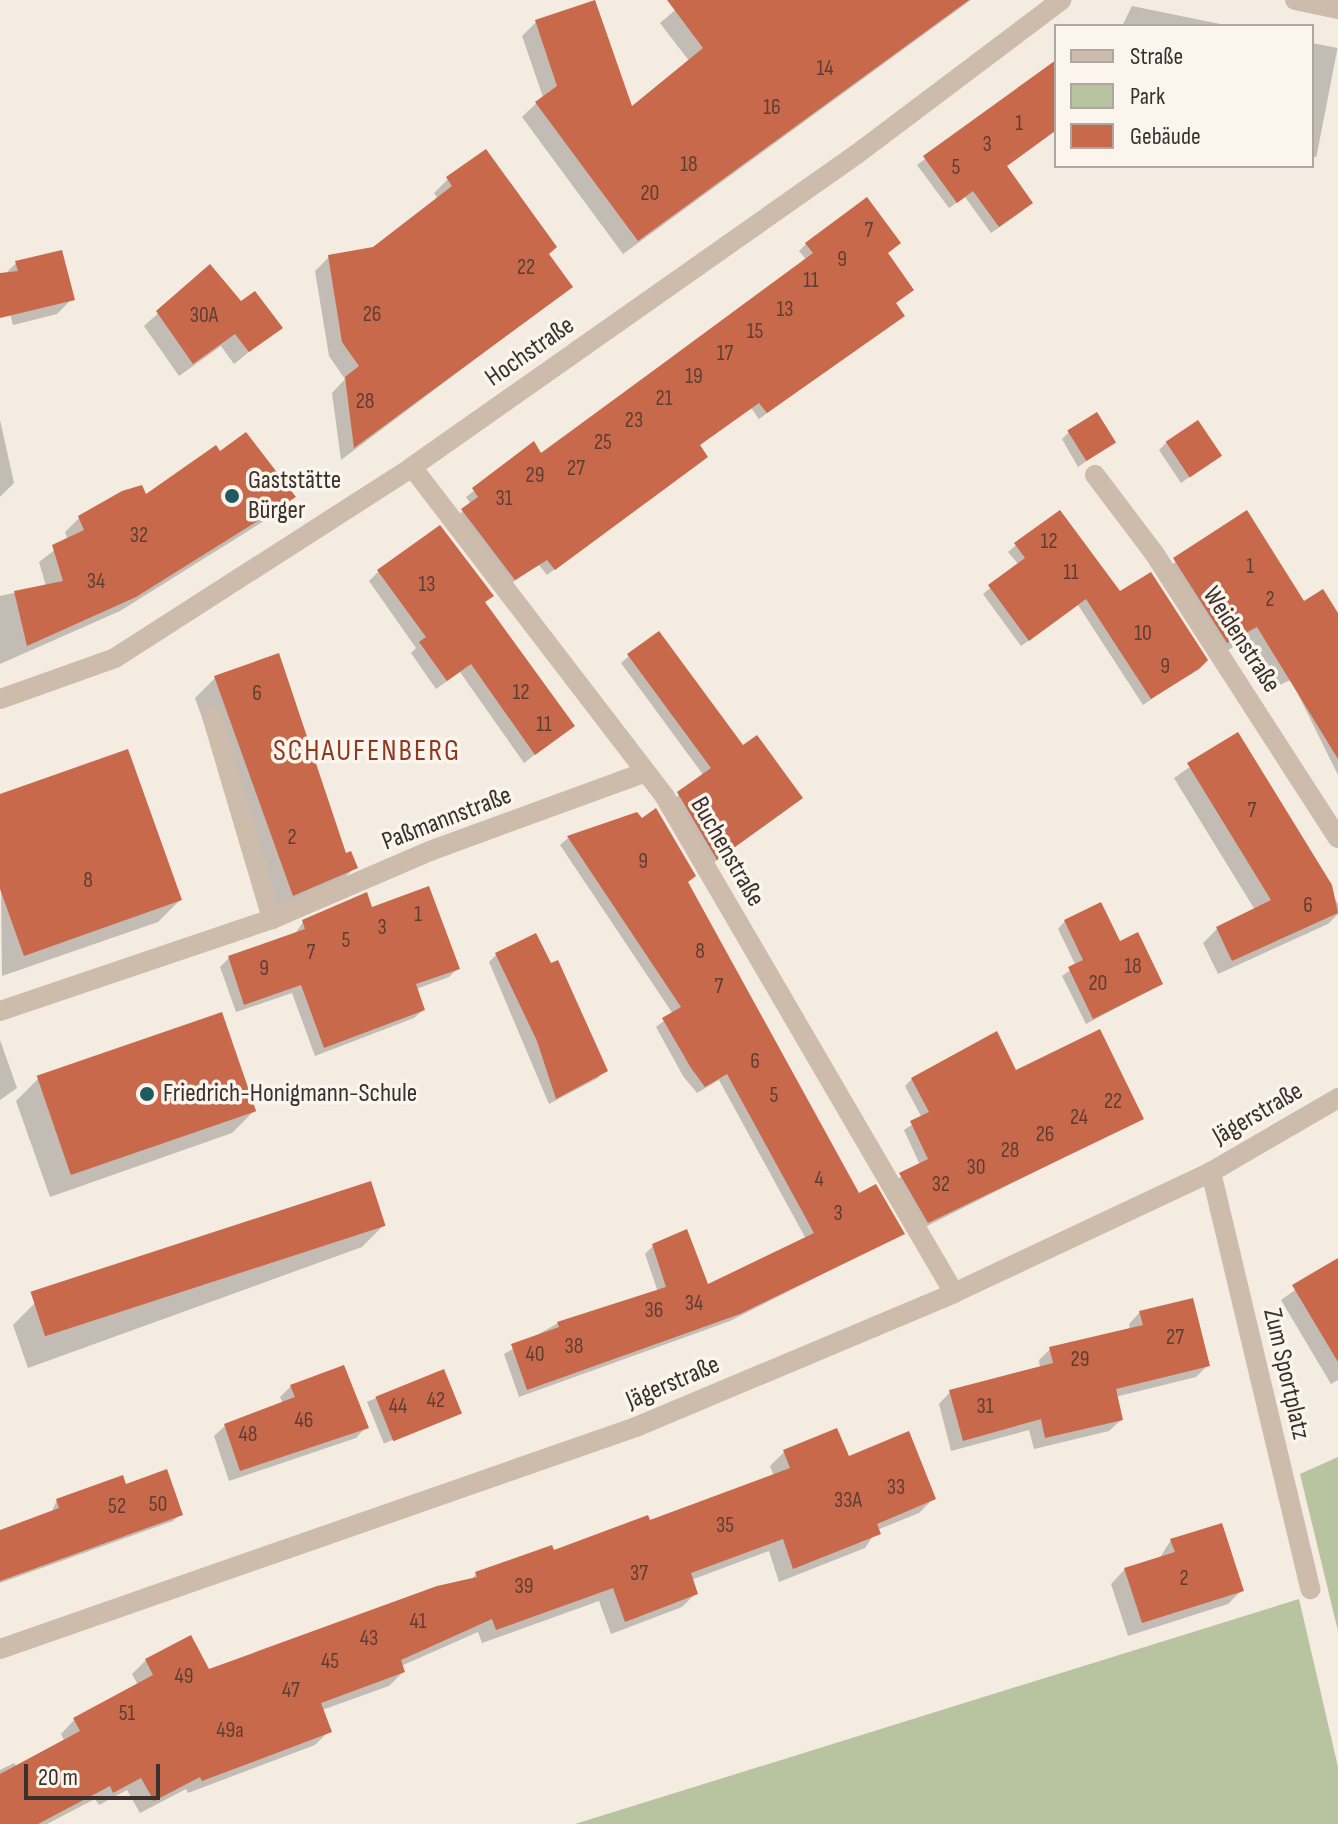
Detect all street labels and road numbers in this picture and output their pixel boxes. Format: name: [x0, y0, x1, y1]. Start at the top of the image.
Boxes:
street label: Hochstraße: [480, 310, 580, 394]
street label: Weidenstraße: [1195, 581, 1287, 699]
street label: Paßmannstraße: [378, 780, 516, 858]
street label: Buchenstraße: [683, 792, 771, 912]
street label: Jägerstraße: [1207, 1076, 1309, 1152]
street label: Zum Sportplatz: [1256, 1305, 1316, 1443]
street label: Jägerstraße: [621, 1349, 725, 1417]

